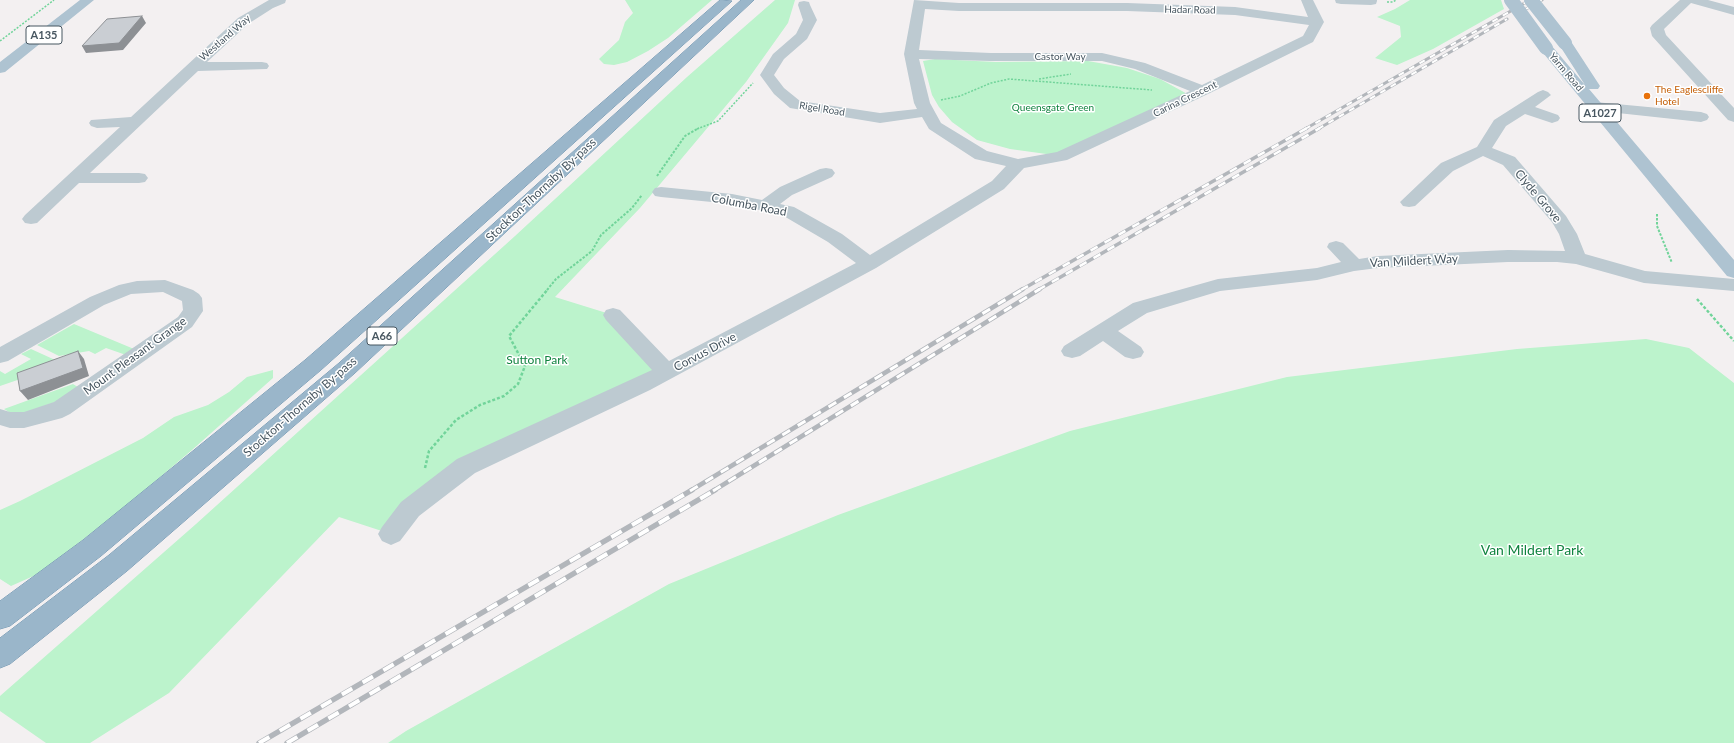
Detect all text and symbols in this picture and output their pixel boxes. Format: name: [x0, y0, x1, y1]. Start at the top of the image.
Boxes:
street label: Hadar Road: [1164, 4, 1216, 16]
street label: Westland Way: [197, 13, 253, 63]
road number: A135: [26, 26, 62, 44]
street label: Yarm Road: [1546, 50, 1586, 94]
street label: Castor Way: [1034, 51, 1086, 63]
street label: Carina Crescent: [1151, 78, 1219, 120]
place label: The Eaglescliffe Hotel: [1655, 84, 1723, 108]
marker: The Eaglescliffe Hotel: [1642, 91, 1652, 101]
street label: Rigel Road: [798, 99, 846, 119]
park label: Queensgate Green: [1012, 102, 1094, 114]
road number: A1027: [1579, 104, 1621, 122]
street label: Stockton-Thornaby By-pass: [483, 135, 599, 245]
street label: Clyde Grove: [1512, 167, 1564, 225]
street label: Columba Road: [710, 191, 788, 219]
street label: Van Mildert Way: [1370, 251, 1458, 271]
street label: Mount Pleasant Grange: [81, 314, 189, 398]
road number: A66: [367, 327, 397, 345]
street label: Corvus Drive: [671, 329, 739, 375]
park label: Sutton Park: [506, 353, 568, 367]
street label: Stockton-Thornaby By-pass: [240, 354, 360, 460]
park label: Van Mildert Park: [1481, 542, 1583, 558]

